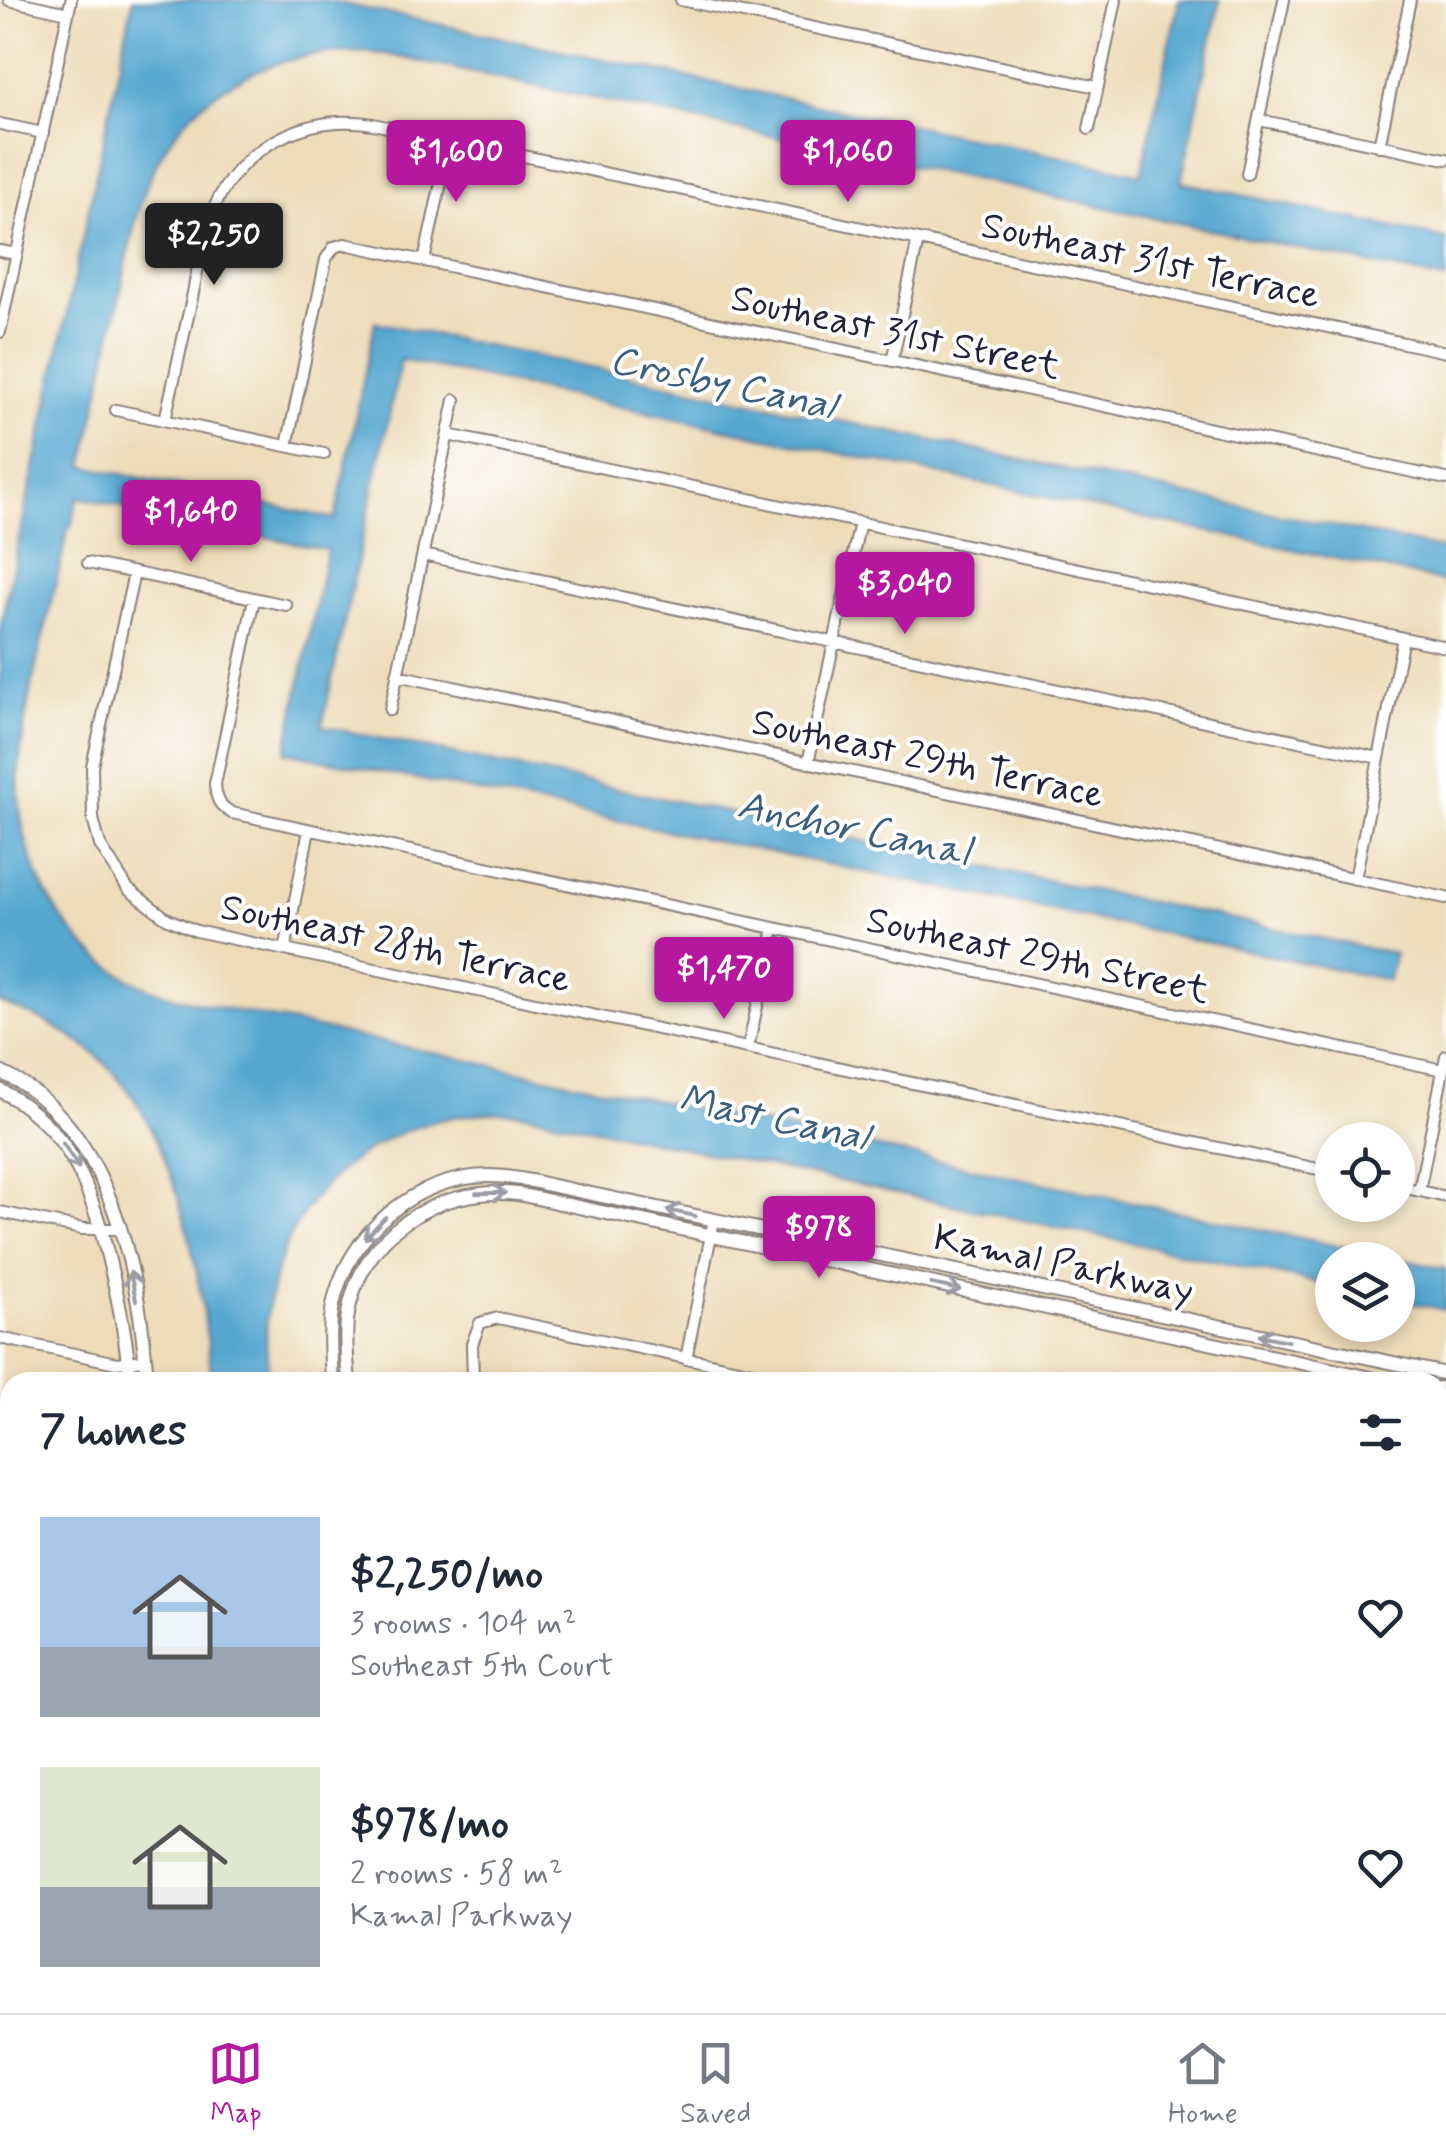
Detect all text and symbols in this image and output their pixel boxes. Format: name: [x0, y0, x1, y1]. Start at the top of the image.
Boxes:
pin: $1,600: [375, 120, 537, 205]
pin: $1,060: [767, 120, 929, 205]
text: $1,600: [409, 131, 503, 173]
text: $1,060: [802, 131, 894, 173]
street label: Southeast 31st Terrace: [977, 202, 1324, 321]
pin: $2,250: [133, 203, 295, 288]
text: $2,250: [167, 214, 261, 256]
street label: Southeast 31st Street: [726, 275, 1064, 392]
water label: Crosby Canal: [605, 335, 845, 434]
pin: $1,640: [110, 480, 272, 565]
text: $1,640: [144, 491, 238, 533]
pin: $3,040: [824, 552, 986, 637]
text: $3,040: [857, 563, 953, 605]
street label: Southeast 29th Terrace: [747, 698, 1108, 821]
water label: Anchor Canal: [733, 780, 978, 880]
street label: Southeast 28th Terrace: [216, 883, 575, 1005]
street label: Southeast 29th Street: [862, 896, 1213, 1017]
pin: $1,470: [643, 937, 805, 1022]
text: $1,470: [676, 948, 772, 990]
water label: Mast Canal: [674, 1074, 878, 1165]
map controls: [1315, 1122, 1415, 1342]
button: locate: [1315, 1122, 1415, 1222]
one-way arrow: [60, 1141, 81, 1169]
one-way arrow: [474, 1184, 506, 1203]
pin: $978: [760, 1196, 878, 1281]
one-way arrow: [666, 1202, 698, 1221]
text: $978: [785, 1207, 853, 1249]
street label: Kamal Parkway: [929, 1214, 1198, 1317]
one-way arrow: [363, 1215, 387, 1239]
button: layers: [1315, 1242, 1415, 1342]
one-way arrow: [123, 1271, 141, 1303]
one-way arrow: [929, 1278, 961, 1297]
one-way arrow: [1258, 1328, 1290, 1347]
text: 7 homes: [40, 1405, 187, 1460]
icon: filters: [1353, 1405, 1408, 1460]
text: $2,250/mo: [350, 1548, 543, 1603]
icon: home: [120, 1557, 240, 1677]
icon: heart: [1353, 1590, 1408, 1645]
text: 3 rooms · 104 m²: [350, 1603, 576, 1645]
text: Southeast 5th Court: [350, 1645, 613, 1687]
text: $978/mo: [350, 1798, 509, 1853]
icon: home: [120, 1807, 240, 1927]
icon: heart: [1353, 1840, 1408, 1895]
text: 2 rooms · 58 m²: [350, 1853, 563, 1895]
text: Kamal Parkway: [350, 1895, 573, 1937]
tab: Map: [208, 2036, 263, 2133]
tab: Saved: [680, 2036, 751, 2133]
tab: Home: [1168, 2036, 1238, 2133]

